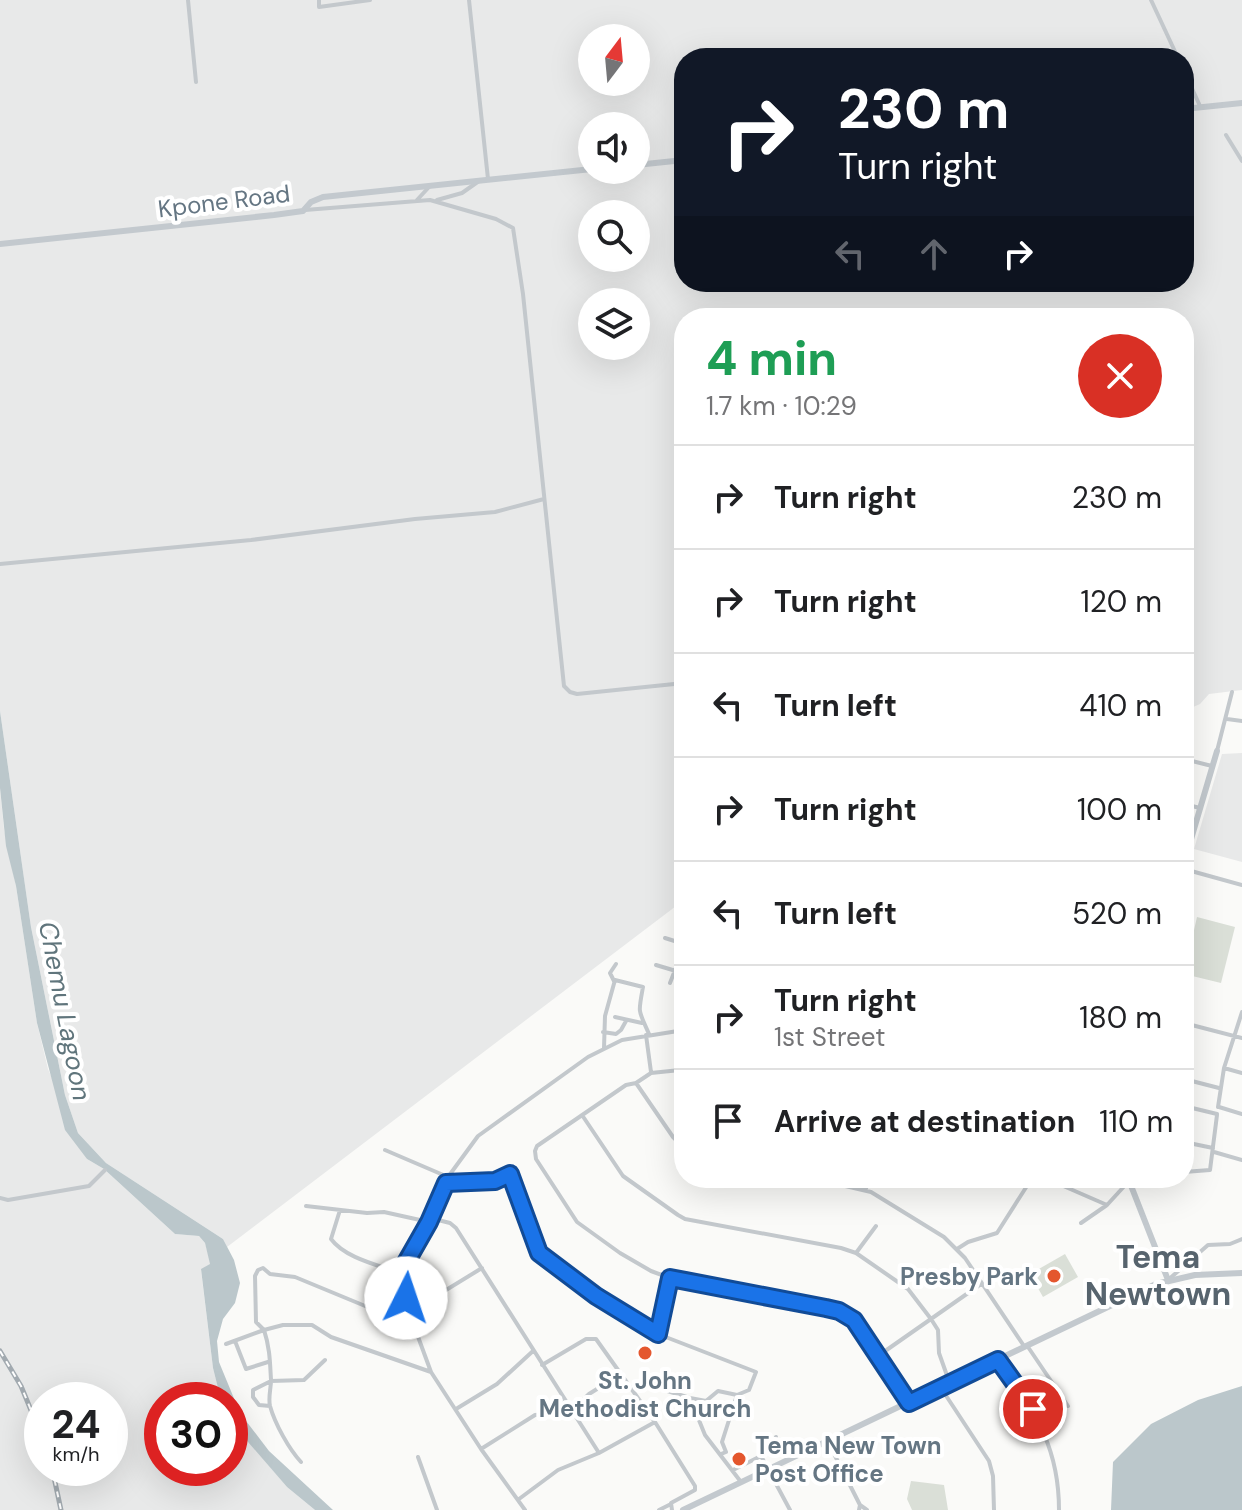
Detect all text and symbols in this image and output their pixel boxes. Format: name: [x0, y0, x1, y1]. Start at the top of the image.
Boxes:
north arrow: [578, 24, 650, 96]
map controls: [578, 24, 650, 360]
text: 230 m: [838, 72, 1009, 145]
icon: right: [706, 80, 810, 184]
button: sound: [578, 112, 650, 184]
text: Turn right: [838, 143, 997, 190]
street label: Kpone Road: [156, 178, 292, 224]
button: search: [578, 200, 650, 272]
icon: left: [828, 232, 872, 276]
icon: ahead: [912, 232, 956, 276]
icon: right: [996, 232, 1040, 276]
button: layers: [578, 288, 650, 360]
text: 4 min: [706, 327, 837, 390]
button: close: [1078, 334, 1162, 418]
text: 1.7 km · 10:29: [706, 389, 857, 423]
icon: right: [706, 475, 750, 519]
text: Turn right: [774, 478, 917, 517]
text: 230 m: [1072, 478, 1162, 517]
icon: right: [706, 579, 750, 623]
text: Turn right: [774, 582, 917, 621]
text: 120 m: [1080, 582, 1162, 621]
icon: left: [706, 683, 750, 727]
text: Turn left: [774, 686, 897, 725]
text: 410 m: [1079, 686, 1162, 725]
icon: right: [706, 787, 750, 831]
text: Turn right: [774, 790, 917, 829]
text: 100 m: [1077, 790, 1162, 829]
icon: left: [706, 891, 750, 935]
text: Turn left: [774, 894, 897, 933]
text: 520 m: [1072, 894, 1162, 933]
water label: Chemu Lagoon: [31, 919, 99, 1103]
text: Turn right: [774, 981, 917, 1020]
icon: right: [706, 995, 750, 1039]
text: 180 m: [1079, 998, 1162, 1037]
text: 1st Street: [774, 1020, 885, 1054]
icon: arrive: [706, 1099, 750, 1143]
text: Arrive at destination: [774, 1102, 1075, 1141]
text: 110 m: [1099, 1102, 1173, 1141]
district label: Tema Newtown: [1085, 1236, 1231, 1315]
position arrow: [364, 1256, 448, 1340]
place label: Presby Park: [900, 1261, 1038, 1292]
marker: Presby Park: [1045, 1267, 1063, 1285]
marker: St. John Methodist Church: [636, 1344, 654, 1362]
place label: St. John Methodist Church: [539, 1365, 751, 1424]
pin: [999, 1375, 1067, 1443]
speed limit sign: 30: [144, 1382, 248, 1486]
icon: arrive: [1011, 1387, 1055, 1431]
text: 24: [52, 1398, 100, 1450]
place label: Tema New Town Post Office: [755, 1430, 942, 1489]
text: km/h: [52, 1441, 100, 1467]
marker: Tema New Town Post Office: [730, 1450, 748, 1468]

